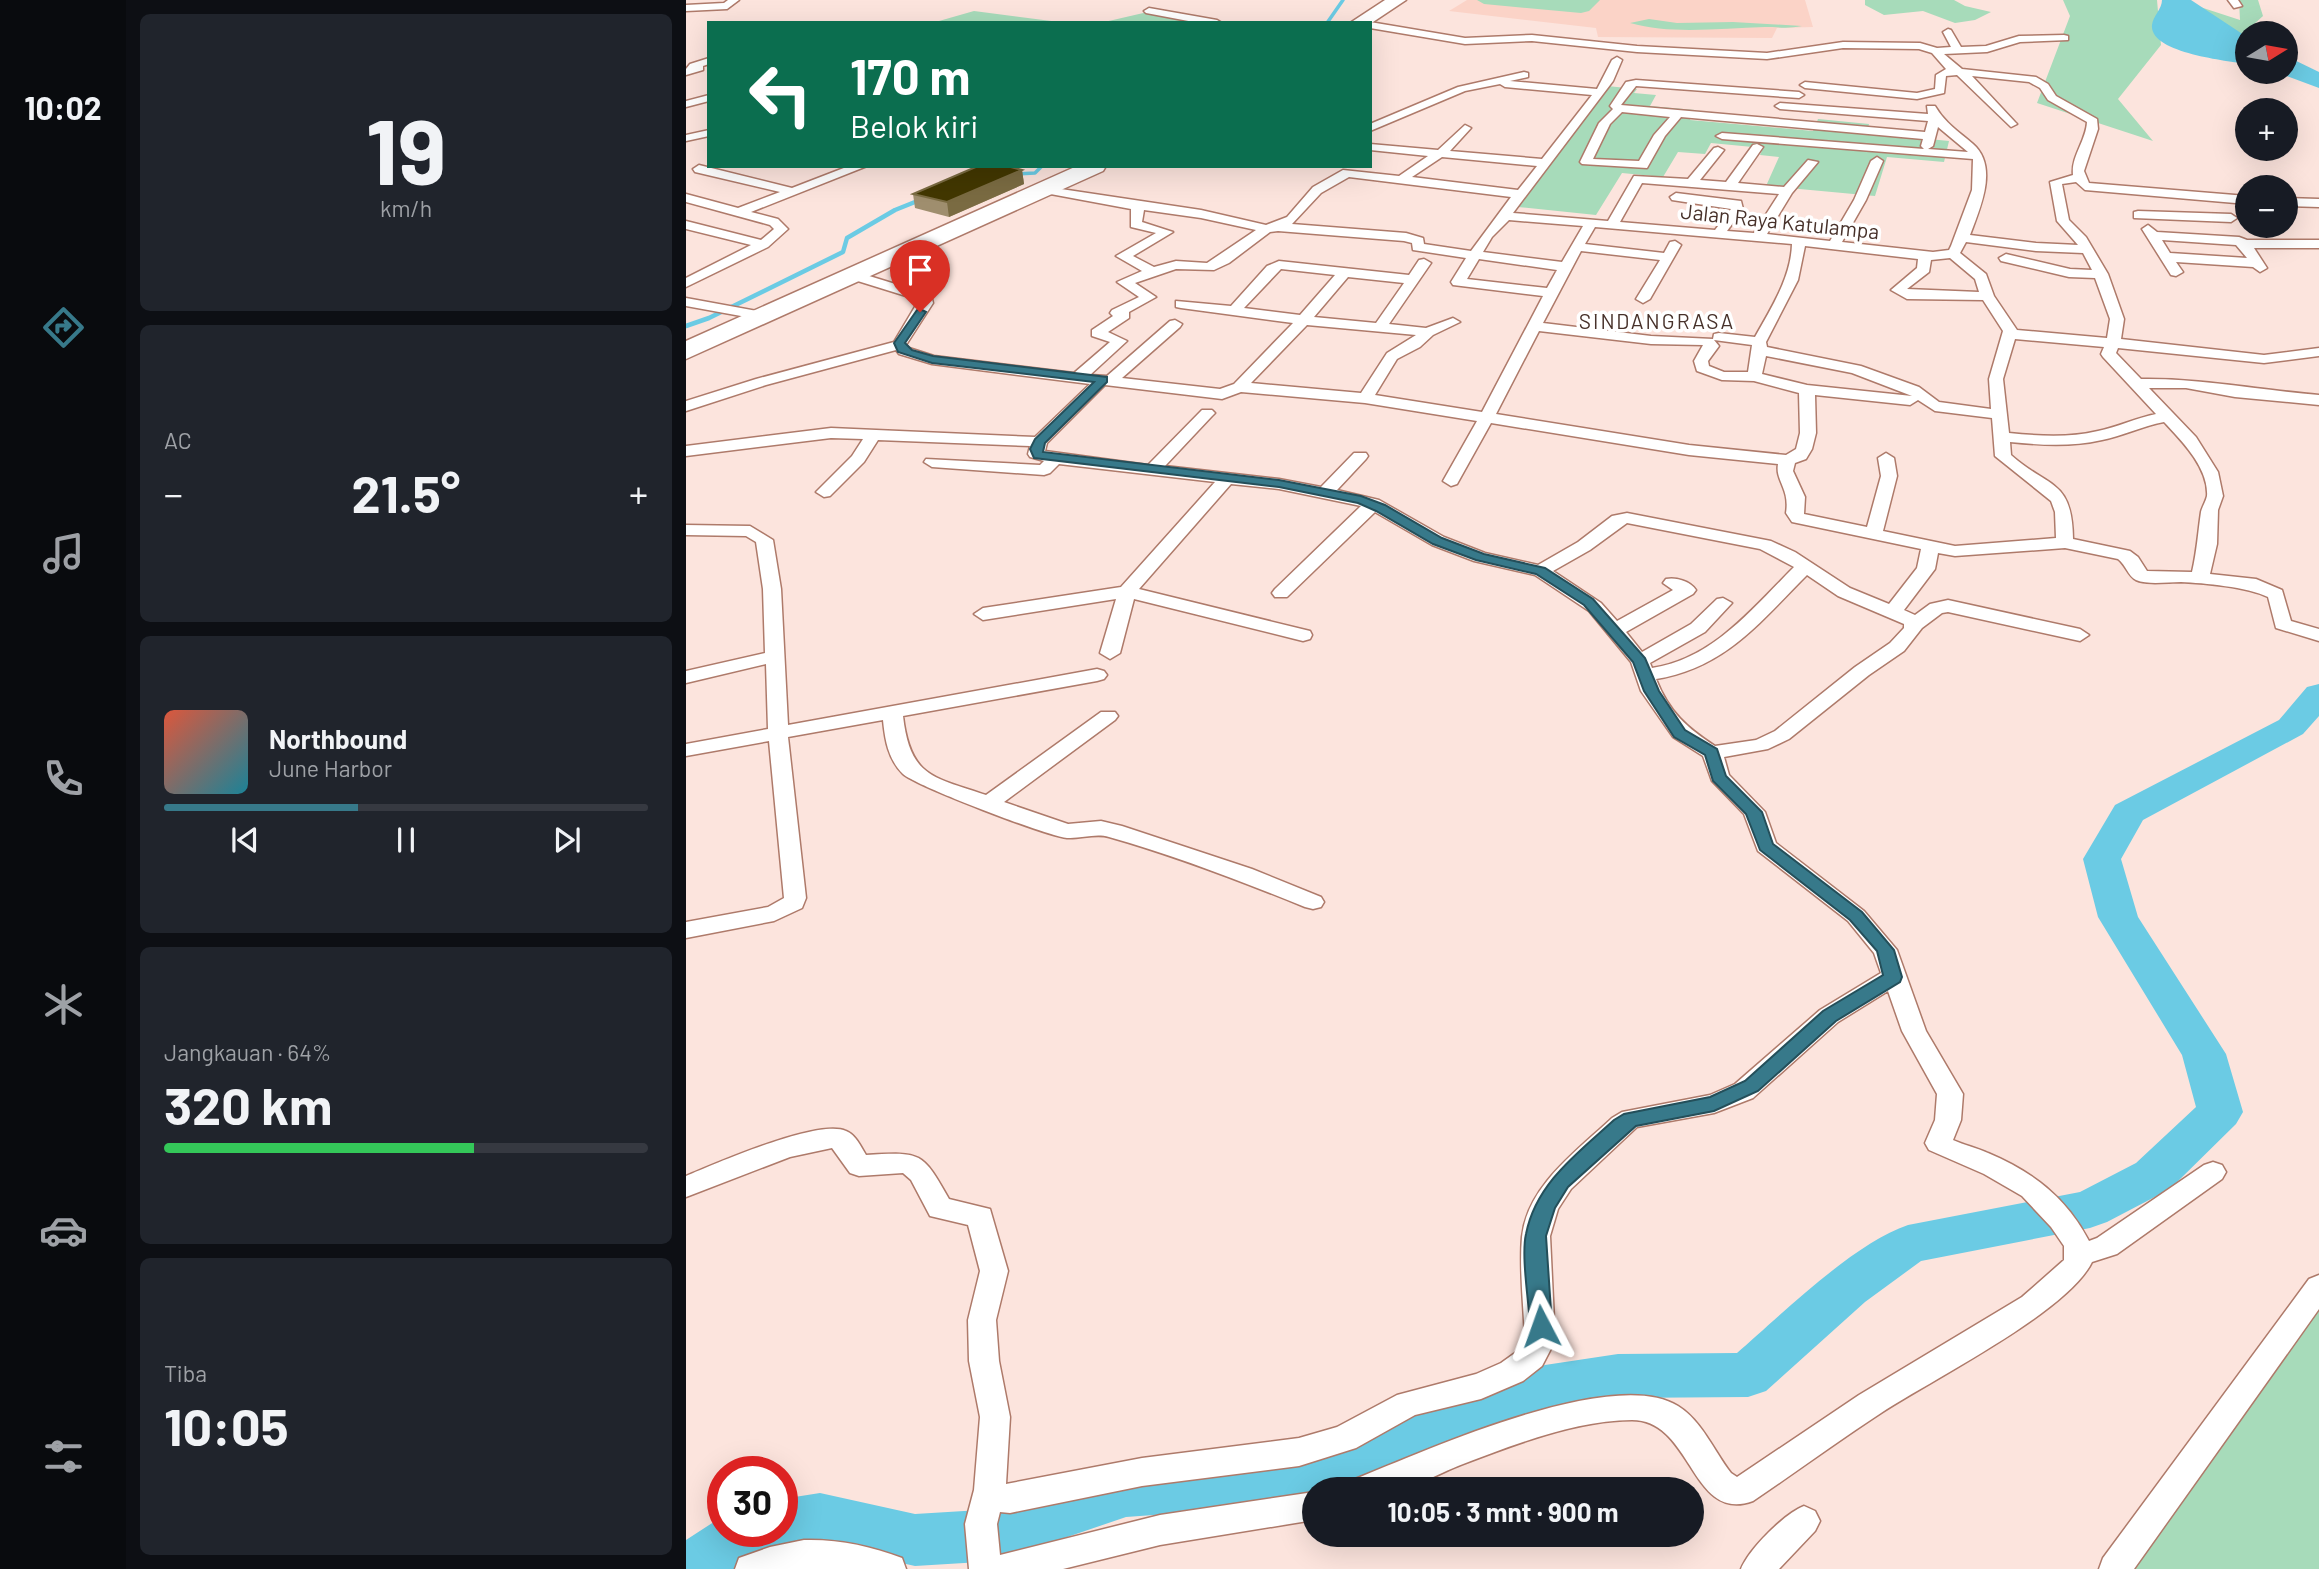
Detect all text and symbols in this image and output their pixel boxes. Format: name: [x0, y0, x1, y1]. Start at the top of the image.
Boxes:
north arrow: [2235, 21, 2298, 84]
map controls: [2235, 21, 2298, 238]
text: 170 m: [850, 46, 970, 105]
icon: left: [735, 49, 826, 140]
text: 10:02: [24, 88, 102, 126]
text: 19: [366, 94, 446, 203]
button: +: [2235, 98, 2298, 161]
text: Belok kiri: [850, 106, 978, 144]
button: −: [2235, 175, 2298, 238]
text: km/h: [380, 194, 432, 222]
street label: Jalan Raya Katulampa: [1680, 198, 1881, 243]
pin: [890, 240, 950, 312]
icon: arrive: [901, 251, 939, 289]
icon: directions: [39, 303, 88, 352]
district label: SINDANGRASA: [1579, 308, 1735, 333]
text: AC: [164, 426, 192, 454]
text: 21.5°: [352, 461, 460, 523]
text: −: [164, 470, 183, 516]
text: +: [629, 470, 648, 516]
icon: music: [39, 529, 88, 578]
text: Northbound: [269, 723, 407, 754]
icon: phone: [39, 754, 88, 803]
text: June Harbor: [269, 754, 392, 782]
icon: previous: [226, 821, 264, 859]
icon: pause: [387, 821, 425, 859]
icon: next: [548, 821, 586, 859]
icon: climate: [39, 980, 88, 1029]
text: Jangkauan · 64%: [164, 1038, 331, 1066]
text: 320 km: [164, 1073, 332, 1135]
icon: car: [39, 1206, 88, 1255]
position arrow: [1504, 1289, 1578, 1363]
text: Tiba: [164, 1359, 207, 1387]
text: 10:05: [164, 1394, 289, 1456]
icon: filters: [39, 1432, 88, 1481]
speed limit sign: 30: [707, 1456, 798, 1547]
text: 10:05 · 3 mnt · 900 m: [1388, 1496, 1618, 1527]

